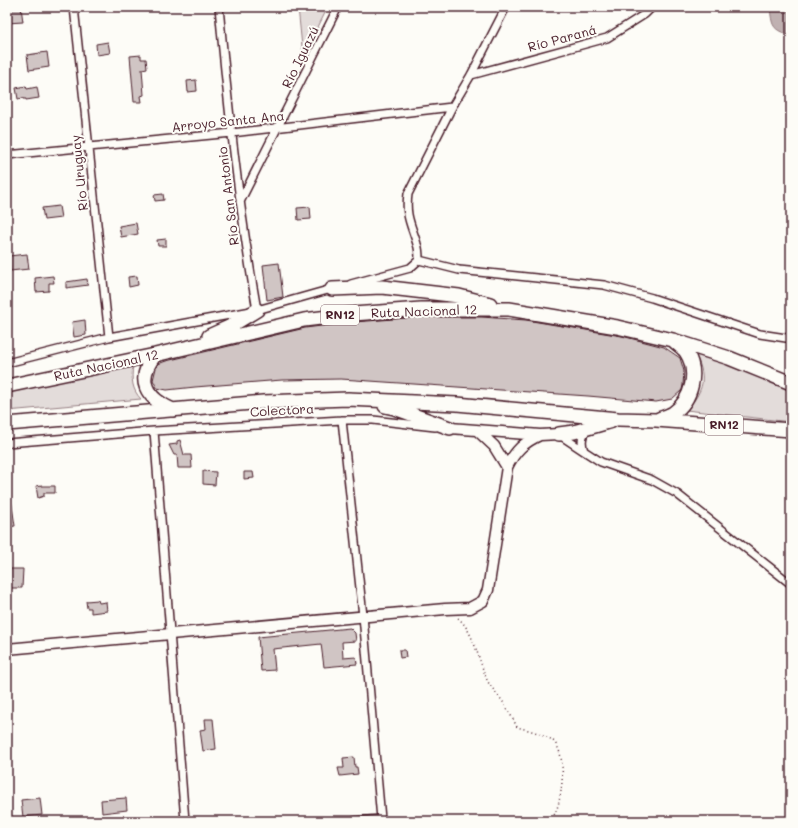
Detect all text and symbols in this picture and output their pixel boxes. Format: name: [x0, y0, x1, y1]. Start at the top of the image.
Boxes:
street label: Río Paraná: [526, 20, 598, 55]
street label: Río Iguazú: [277, 23, 322, 91]
street label: Arroyo Santa Ana: [171, 106, 285, 135]
street label: Río Uruguay: [66, 134, 91, 212]
street label: Río San Antonio: [213, 145, 242, 247]
street label: Ruta Nacional 12: [371, 300, 477, 321]
road number: RN12: [321, 305, 359, 325]
street label: Ruta Nacional 12: [52, 345, 160, 384]
street label: Colectora: [250, 399, 314, 420]
road number: RN12: [705, 415, 743, 435]

